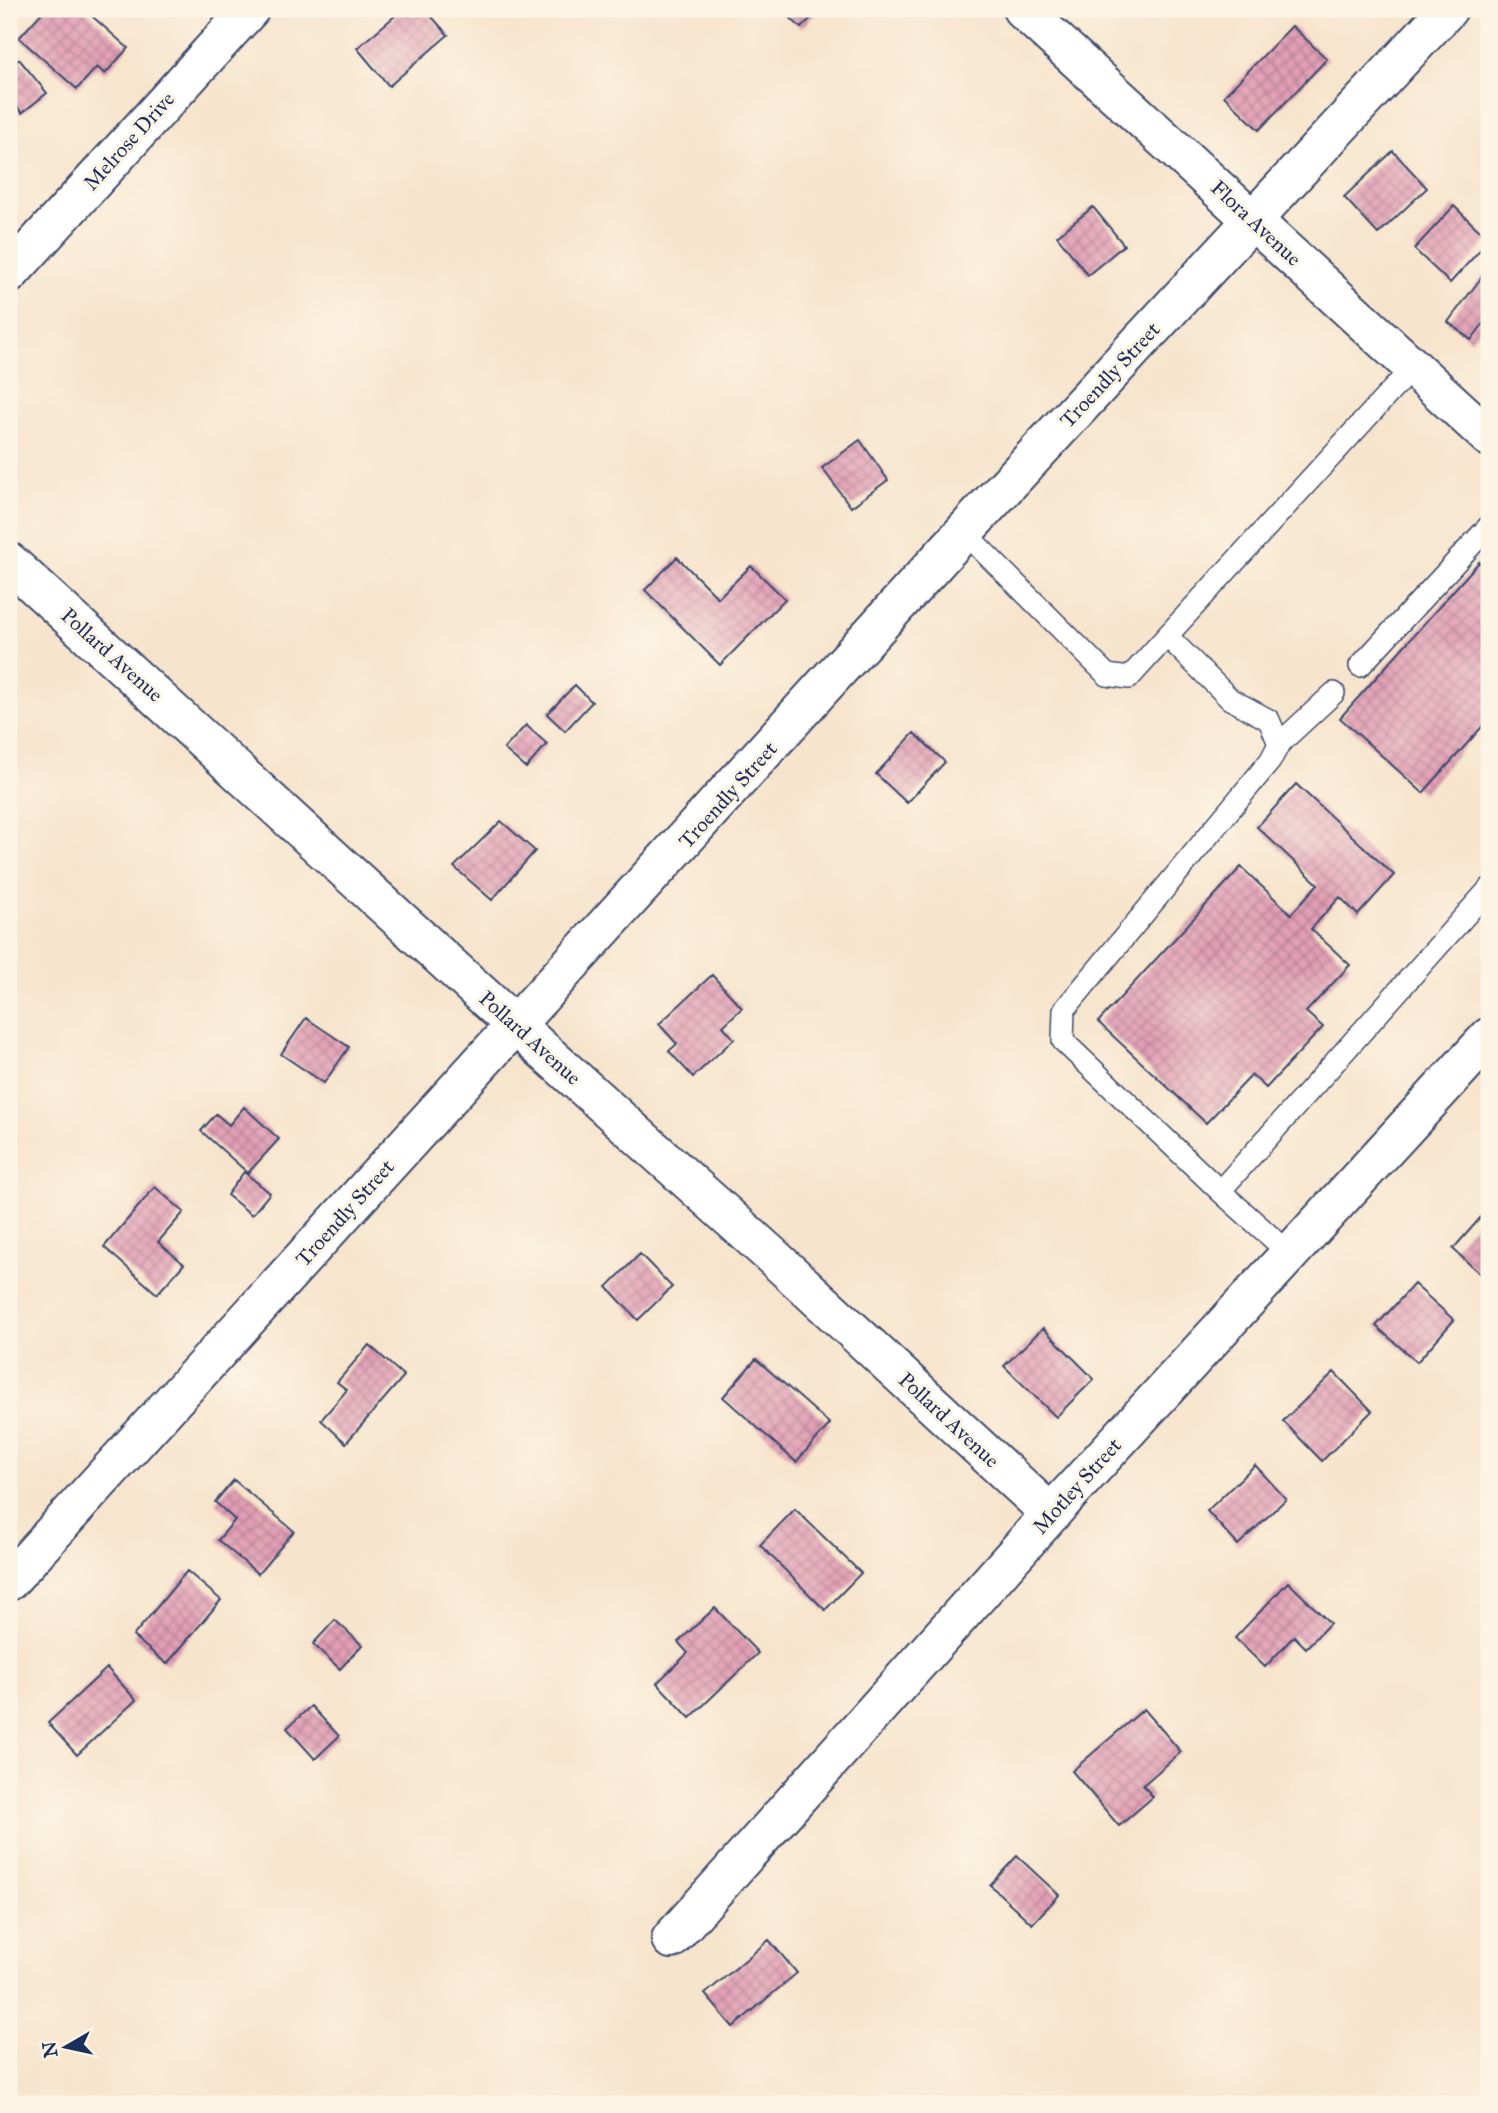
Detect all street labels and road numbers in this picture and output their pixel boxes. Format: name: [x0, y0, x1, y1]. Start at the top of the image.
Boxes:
street label: Melrose Drive: [78, 86, 180, 196]
street label: Flora Avenue: [1205, 175, 1307, 272]
street label: Troendly Street: [1054, 316, 1166, 433]
street label: Pollard Avenue: [56, 602, 169, 708]
street label: Troendly Street: [673, 736, 783, 854]
street label: Pollard Avenue: [474, 985, 587, 1091]
street label: Troendly Street: [290, 1154, 400, 1272]
street label: Pollard Avenue: [893, 1367, 1005, 1473]
street label: Motley Street: [1027, 1432, 1127, 1539]

